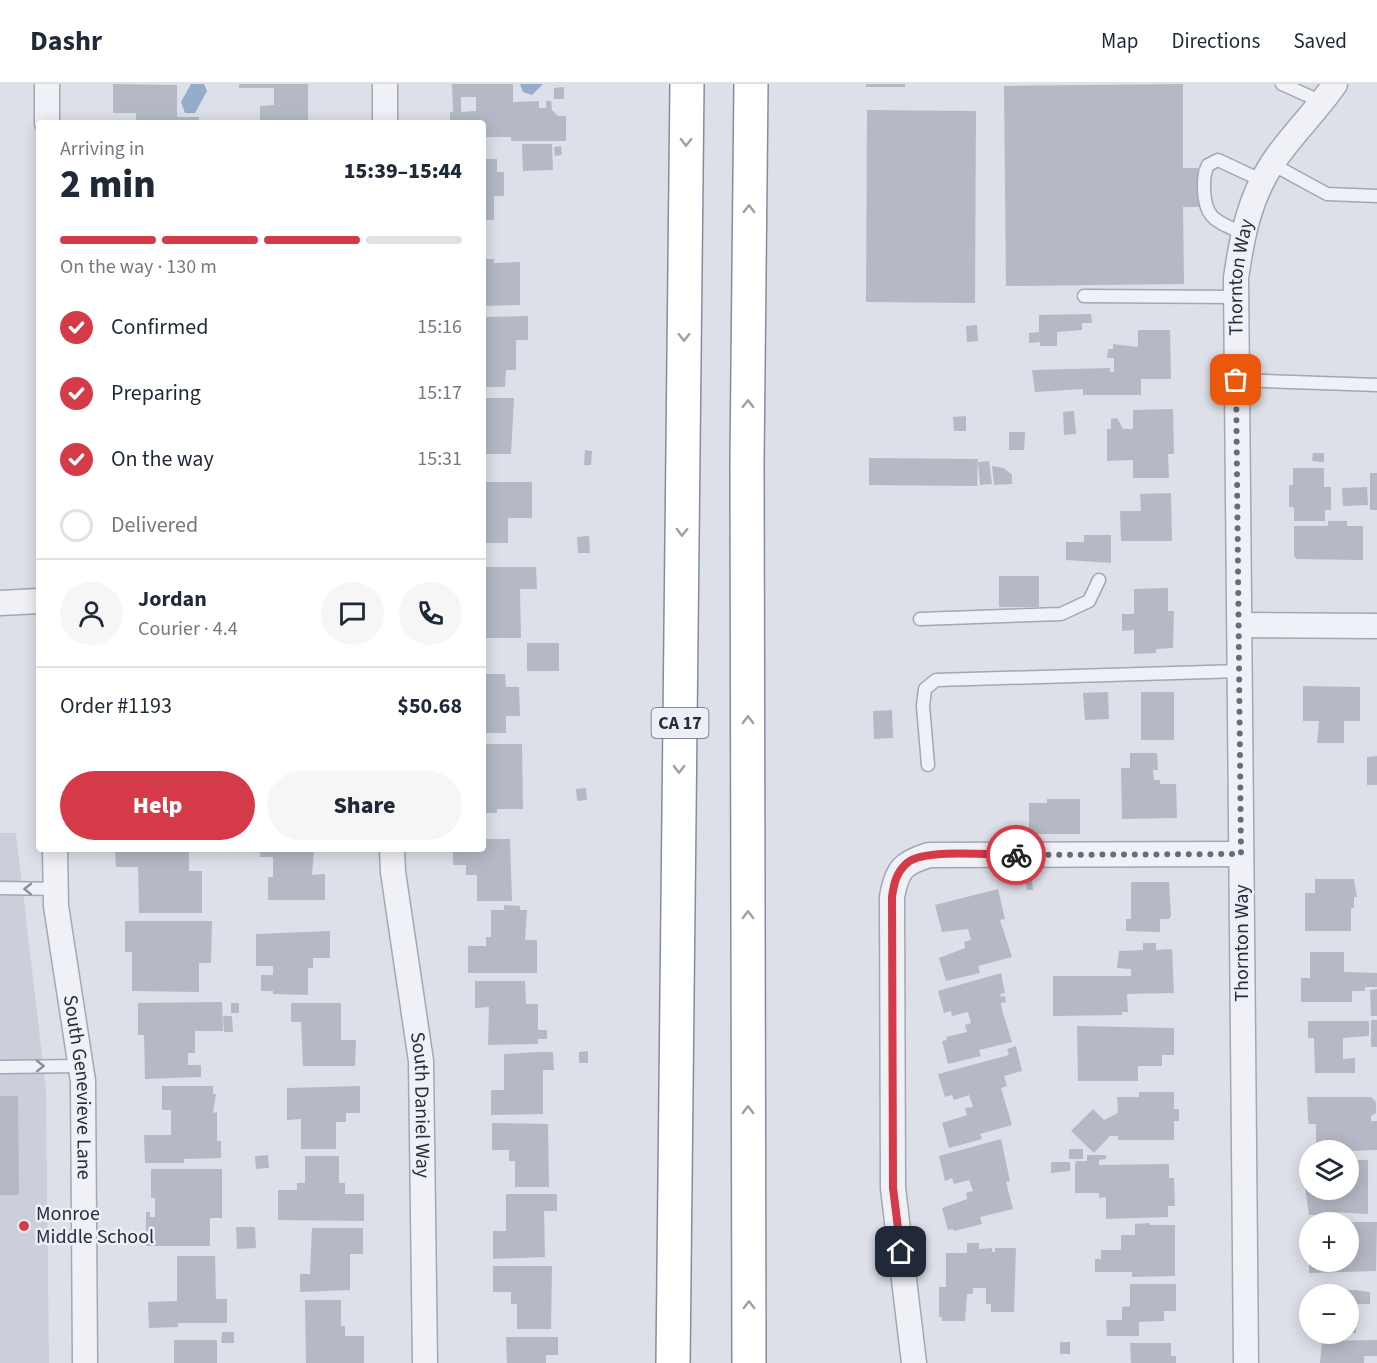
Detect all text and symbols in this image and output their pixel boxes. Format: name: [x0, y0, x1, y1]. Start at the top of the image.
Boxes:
text: Dashr: [30, 21, 102, 61]
text: Map: [1101, 26, 1139, 56]
text: Directions: [1172, 26, 1260, 56]
text: Saved: [1293, 26, 1347, 56]
text: Arriving in: [60, 135, 145, 163]
one-way arrow: [680, 138, 692, 147]
text: 15:39–15:44: [344, 155, 462, 187]
text: 2 min: [60, 157, 156, 213]
one-way arrow: [743, 204, 755, 213]
street label: Thornton Way: [1222, 215, 1261, 336]
text: On the way · 130 m: [60, 253, 217, 281]
icon: check: [60, 311, 93, 344]
text: Confirmed: [111, 311, 208, 343]
text: 15:16: [417, 313, 462, 341]
one-way arrow: [678, 333, 690, 342]
pin: [1210, 354, 1261, 405]
icon: bag: [1219, 363, 1252, 396]
icon: check: [60, 377, 93, 410]
text: Preparing: [111, 377, 201, 409]
text: 15:17: [417, 379, 462, 407]
one-way arrow: [741, 399, 754, 408]
icon: check: [60, 443, 93, 476]
text: On the way: [111, 443, 214, 475]
text: 15:31: [417, 445, 462, 473]
text: Delivered: [111, 509, 198, 541]
one-way arrow: [676, 528, 688, 537]
button: person: [60, 582, 123, 645]
button: chat: [321, 582, 384, 645]
button: phone: [399, 582, 462, 645]
text: Jordan: [138, 583, 207, 615]
text: Courier · 4.4: [138, 615, 238, 643]
text: Order #1193: [60, 690, 172, 722]
text: $50.68: [397, 690, 462, 722]
road number: CA 17: [652, 708, 708, 738]
one-way arrow: [742, 715, 754, 724]
one-way arrow: [673, 765, 685, 774]
button: Help: [60, 771, 255, 840]
button: Share: [267, 771, 462, 840]
courier: [986, 825, 1046, 885]
icon: bike: [1000, 839, 1033, 872]
one-way arrow: [23, 883, 32, 895]
street label: Thornton Way: [1228, 884, 1256, 1002]
one-way arrow: [742, 910, 754, 919]
street label: South Genevieve Lane: [56, 993, 98, 1180]
street label: South Daniel Way: [403, 1030, 437, 1179]
one-way arrow: [36, 1060, 45, 1073]
one-way arrow: [742, 1105, 754, 1114]
map controls: [1299, 1140, 1359, 1344]
button: layers: [1299, 1140, 1359, 1200]
place label: Monroe Middle School: [36, 1200, 154, 1251]
button: +: [1299, 1212, 1359, 1272]
marker: Monroe Middle School: [17, 1219, 31, 1233]
pin: [875, 1226, 926, 1277]
icon: home: [884, 1235, 917, 1268]
button: −: [1299, 1284, 1359, 1344]
one-way arrow: [743, 1300, 755, 1309]

